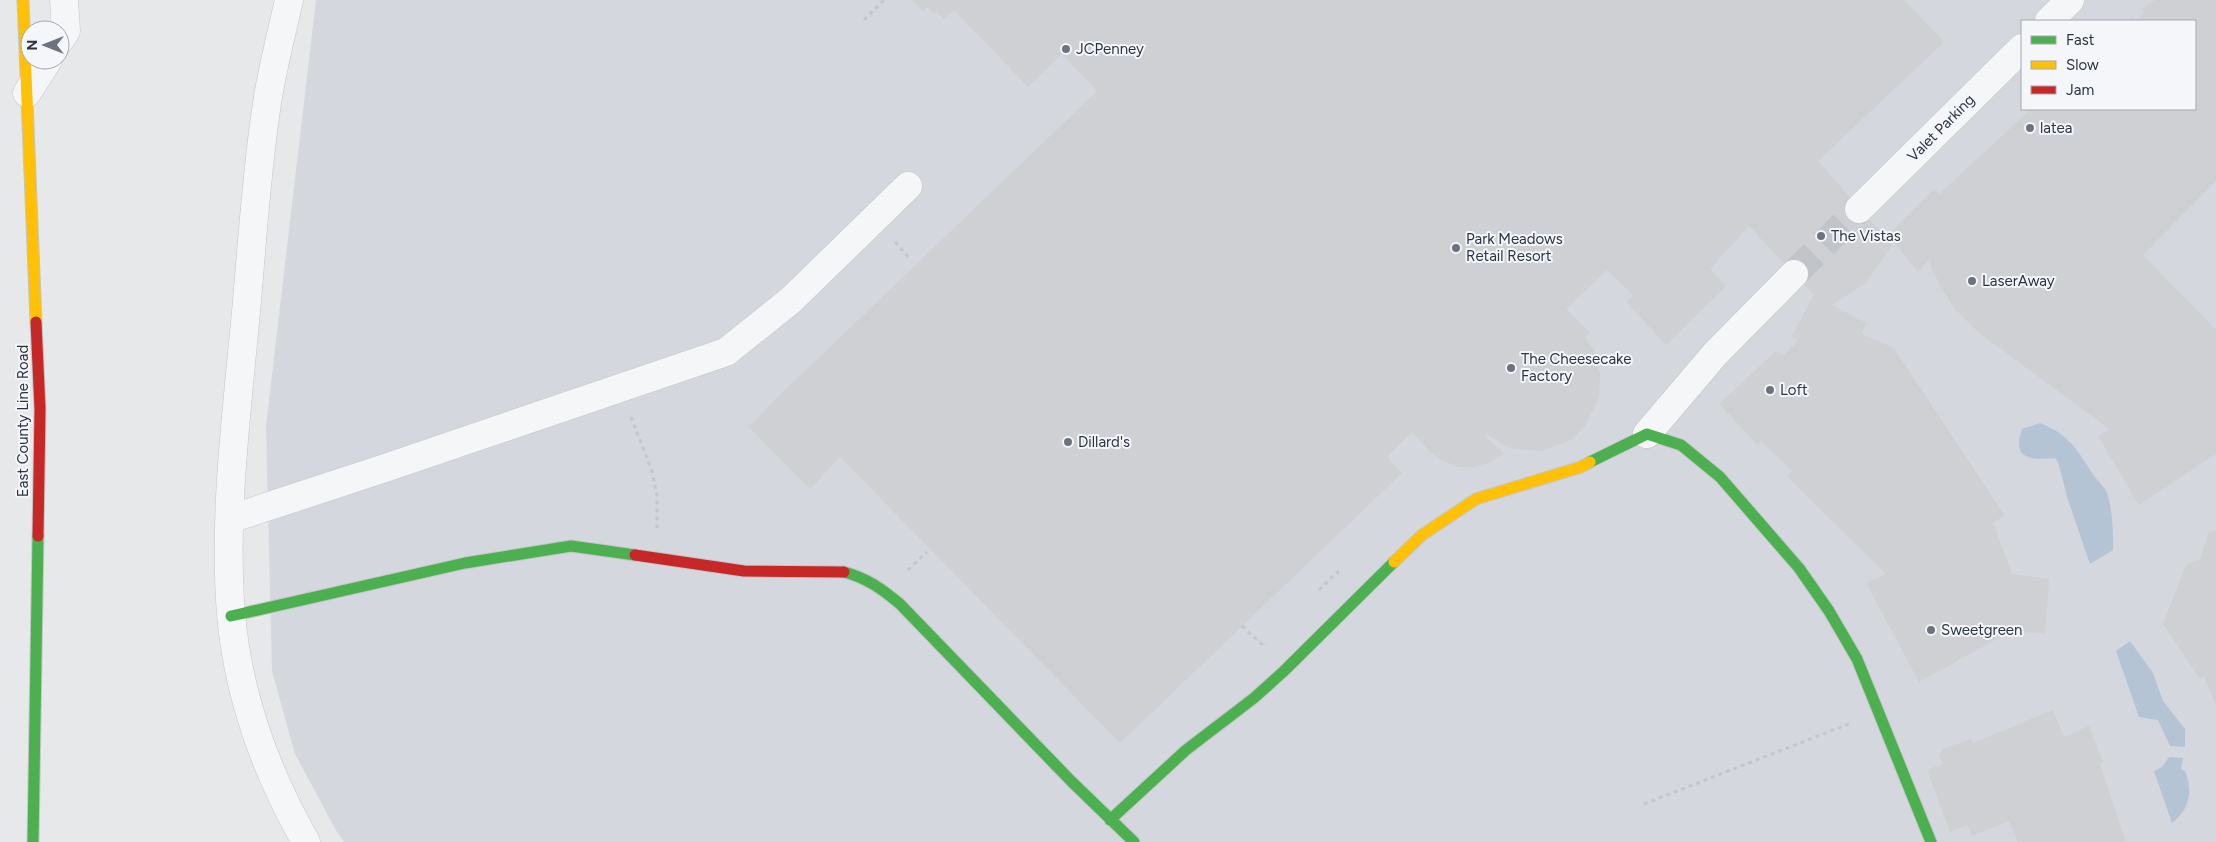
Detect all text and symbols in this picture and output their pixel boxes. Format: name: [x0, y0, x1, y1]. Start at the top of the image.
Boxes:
north arrow: [20, 20, 70, 70]
legend: [2021, 20, 2196, 110]
text: Fast: [2066, 31, 2095, 49]
text: N: [24, 40, 41, 50]
place label: JCPenney: [1076, 40, 1144, 58]
marker: JCPenney: [1060, 43, 1072, 55]
text: Slow: [2066, 56, 2099, 74]
text: Jam: [2066, 81, 2094, 99]
street label: Valet Parking: [1904, 91, 1978, 165]
place label: latea: [2040, 119, 2072, 137]
marker: latea: [2024, 122, 2036, 134]
place label: The Vistas: [1831, 227, 1901, 245]
place label: Park Meadows Retail Resort: [1466, 230, 1563, 265]
marker: The Vistas: [1815, 230, 1827, 242]
marker: Park Meadows Retail Resort: [1450, 242, 1462, 254]
place label: LaserAway: [1982, 272, 2055, 290]
marker: LaserAway: [1966, 275, 1978, 287]
street label: East County Line Road: [14, 345, 32, 497]
place label: The Cheesecake Factory: [1521, 350, 1631, 385]
marker: The Cheesecake Factory: [1505, 362, 1517, 374]
place label: Loft: [1780, 381, 1808, 399]
marker: Loft: [1764, 384, 1776, 396]
place label: Dillard's: [1078, 433, 1130, 451]
marker: Dillard's: [1062, 436, 1074, 448]
place label: Sweetgreen: [1941, 621, 2022, 639]
marker: Sweetgreen: [1925, 624, 1937, 636]

